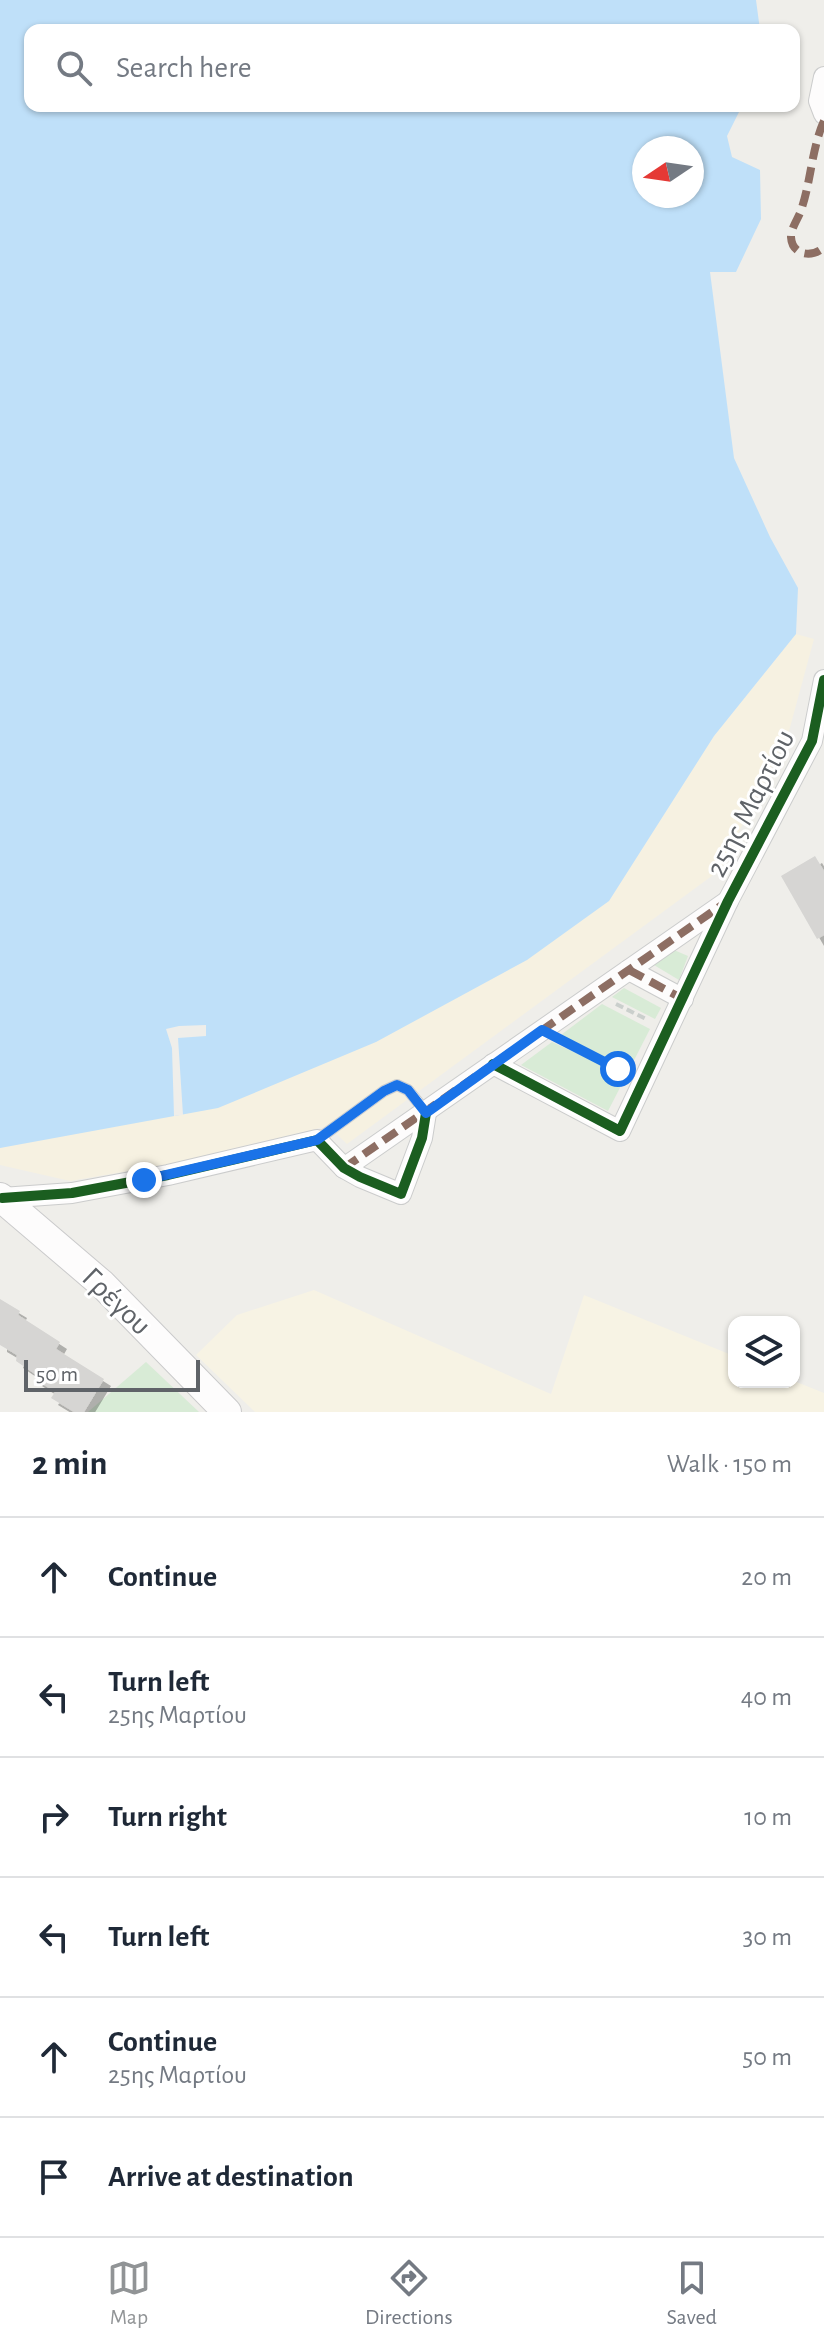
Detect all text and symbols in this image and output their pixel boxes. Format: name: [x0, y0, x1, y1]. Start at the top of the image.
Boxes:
search box: [24, 24, 800, 112]
icon: search: [52, 46, 96, 90]
text: Search here: [116, 53, 252, 83]
north arrow: [632, 136, 704, 208]
street label: 25ης Μαρτίου: [701, 725, 801, 882]
route start: [600, 1051, 636, 1087]
route end: [126, 1162, 162, 1198]
street label: Γρέγου: [76, 1262, 156, 1341]
map controls: [728, 1316, 800, 1388]
button: layers: [728, 1316, 800, 1388]
scale bar: [24, 1356, 200, 1392]
text: 50 m: [36, 1363, 78, 1385]
text: 2 min: [32, 1447, 107, 1481]
text: Walk · 150 m: [667, 1451, 792, 1477]
icon: ahead: [32, 1555, 76, 1599]
text: Continue: [108, 1562, 217, 1592]
text: 20 m: [741, 1564, 792, 1590]
text: Turn left: [108, 1667, 209, 1697]
icon: left: [32, 1675, 76, 1719]
text: 40 m: [741, 1684, 792, 1710]
text: 25ης Μαρτίου: [108, 1702, 247, 1728]
icon: right: [32, 1795, 76, 1839]
text: Turn right: [108, 1802, 227, 1832]
text: 10 m: [744, 1804, 792, 1830]
icon: left: [32, 1915, 76, 1959]
text: Turn left: [108, 1922, 209, 1952]
text: 30 m: [742, 1924, 792, 1950]
text: Continue: [108, 2027, 217, 2057]
icon: ahead: [32, 2035, 76, 2079]
text: 50 m: [742, 2044, 792, 2070]
text: 25ης Μαρτίου: [108, 2062, 247, 2088]
icon: arrive: [32, 2155, 76, 2199]
text: Arrive at destination: [108, 2162, 354, 2192]
tab: Map: [107, 2256, 151, 2330]
tab: Directions: [365, 2256, 453, 2330]
tab: Saved: [667, 2256, 717, 2330]

